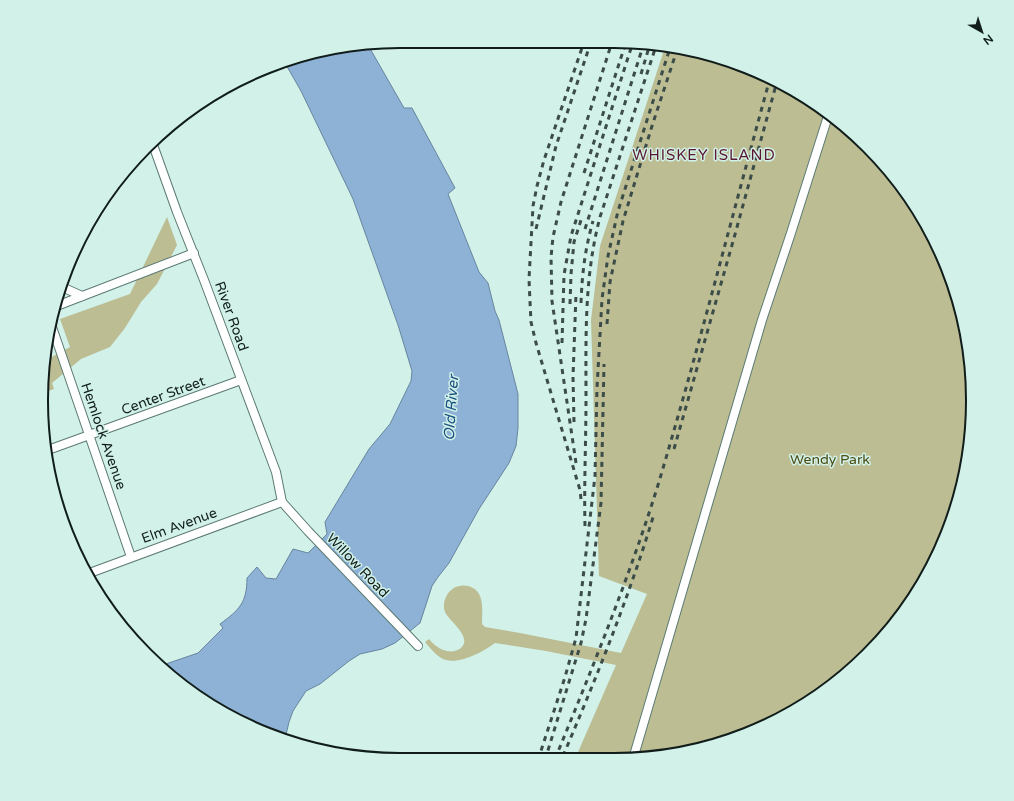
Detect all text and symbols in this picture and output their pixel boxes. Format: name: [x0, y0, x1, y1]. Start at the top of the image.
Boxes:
north arrow: [962, 12, 1002, 52]
text: N: [980, 32, 996, 47]
district label: WHISKEY ISLAND: [632, 146, 776, 164]
street label: River Road: [211, 279, 252, 353]
street label: Center Street: [119, 372, 208, 419]
water label: Old River: [440, 372, 462, 441]
street label: Hemlock Avenue: [77, 380, 130, 492]
park label: Wendy Park: [790, 451, 870, 468]
street label: Elm Avenue: [139, 504, 219, 547]
street label: Willow Road: [323, 530, 393, 601]

